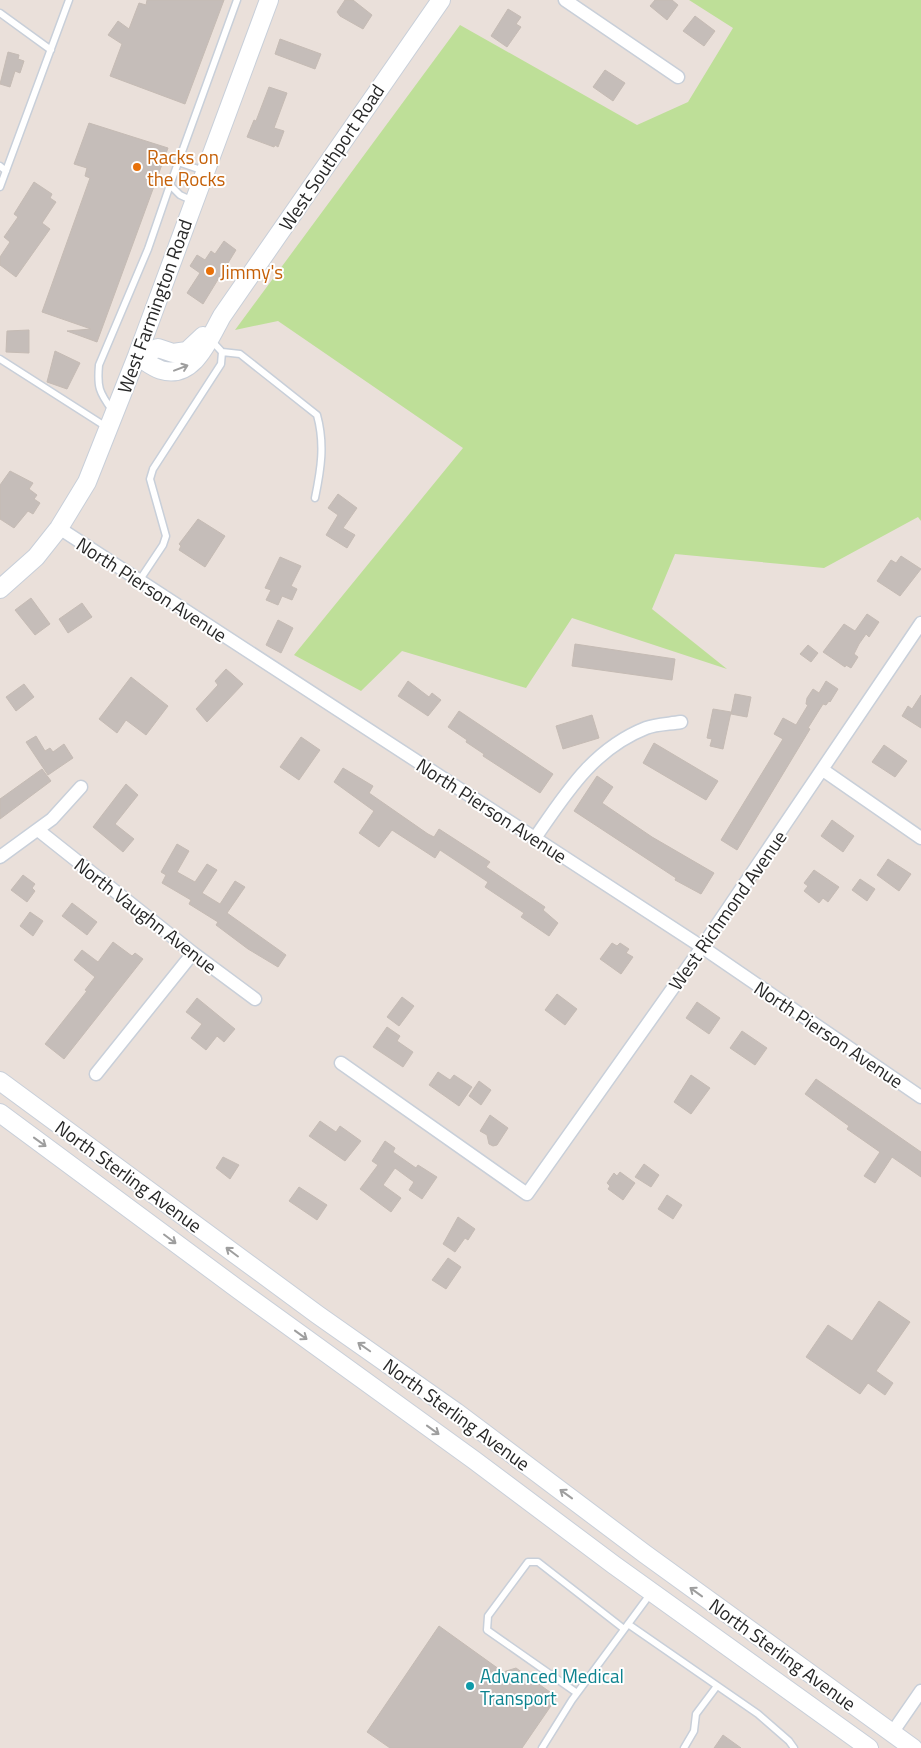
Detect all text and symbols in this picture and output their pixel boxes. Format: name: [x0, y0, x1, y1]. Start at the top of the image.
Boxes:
street label: West Southport Road: [271, 78, 391, 236]
place label: Racks on the Rocks: [147, 142, 226, 193]
marker: Racks on the Rocks: [131, 161, 143, 173]
street label: West Farmington Road: [109, 215, 199, 397]
place label: Jimmy's: [220, 257, 283, 286]
marker: Jimmy's: [204, 265, 216, 277]
one-way arrow: [173, 363, 188, 372]
street label: North Pierson Avenue: [71, 529, 233, 649]
street label: North Pierson Avenue: [411, 750, 573, 870]
street label: West Richmond Avenue: [661, 824, 793, 996]
street label: North Vaughn Avenue: [68, 850, 224, 980]
street label: North Pierson Avenue: [748, 973, 910, 1095]
street label: North Sterling Avenue: [49, 1113, 209, 1239]
one-way arrow: [32, 1137, 46, 1147]
one-way arrow: [163, 1234, 177, 1244]
one-way arrow: [225, 1247, 239, 1257]
one-way arrow: [294, 1330, 308, 1340]
one-way arrow: [358, 1342, 372, 1352]
street label: North Sterling Avenue: [377, 1351, 537, 1477]
one-way arrow: [426, 1425, 440, 1435]
one-way arrow: [560, 1489, 573, 1500]
one-way arrow: [689, 1587, 703, 1597]
street label: North Sterling Avenue: [703, 1591, 863, 1717]
place label: Advanced Medical Transport: [480, 1661, 624, 1712]
marker: Advanced Medical Transport: [464, 1680, 476, 1692]

